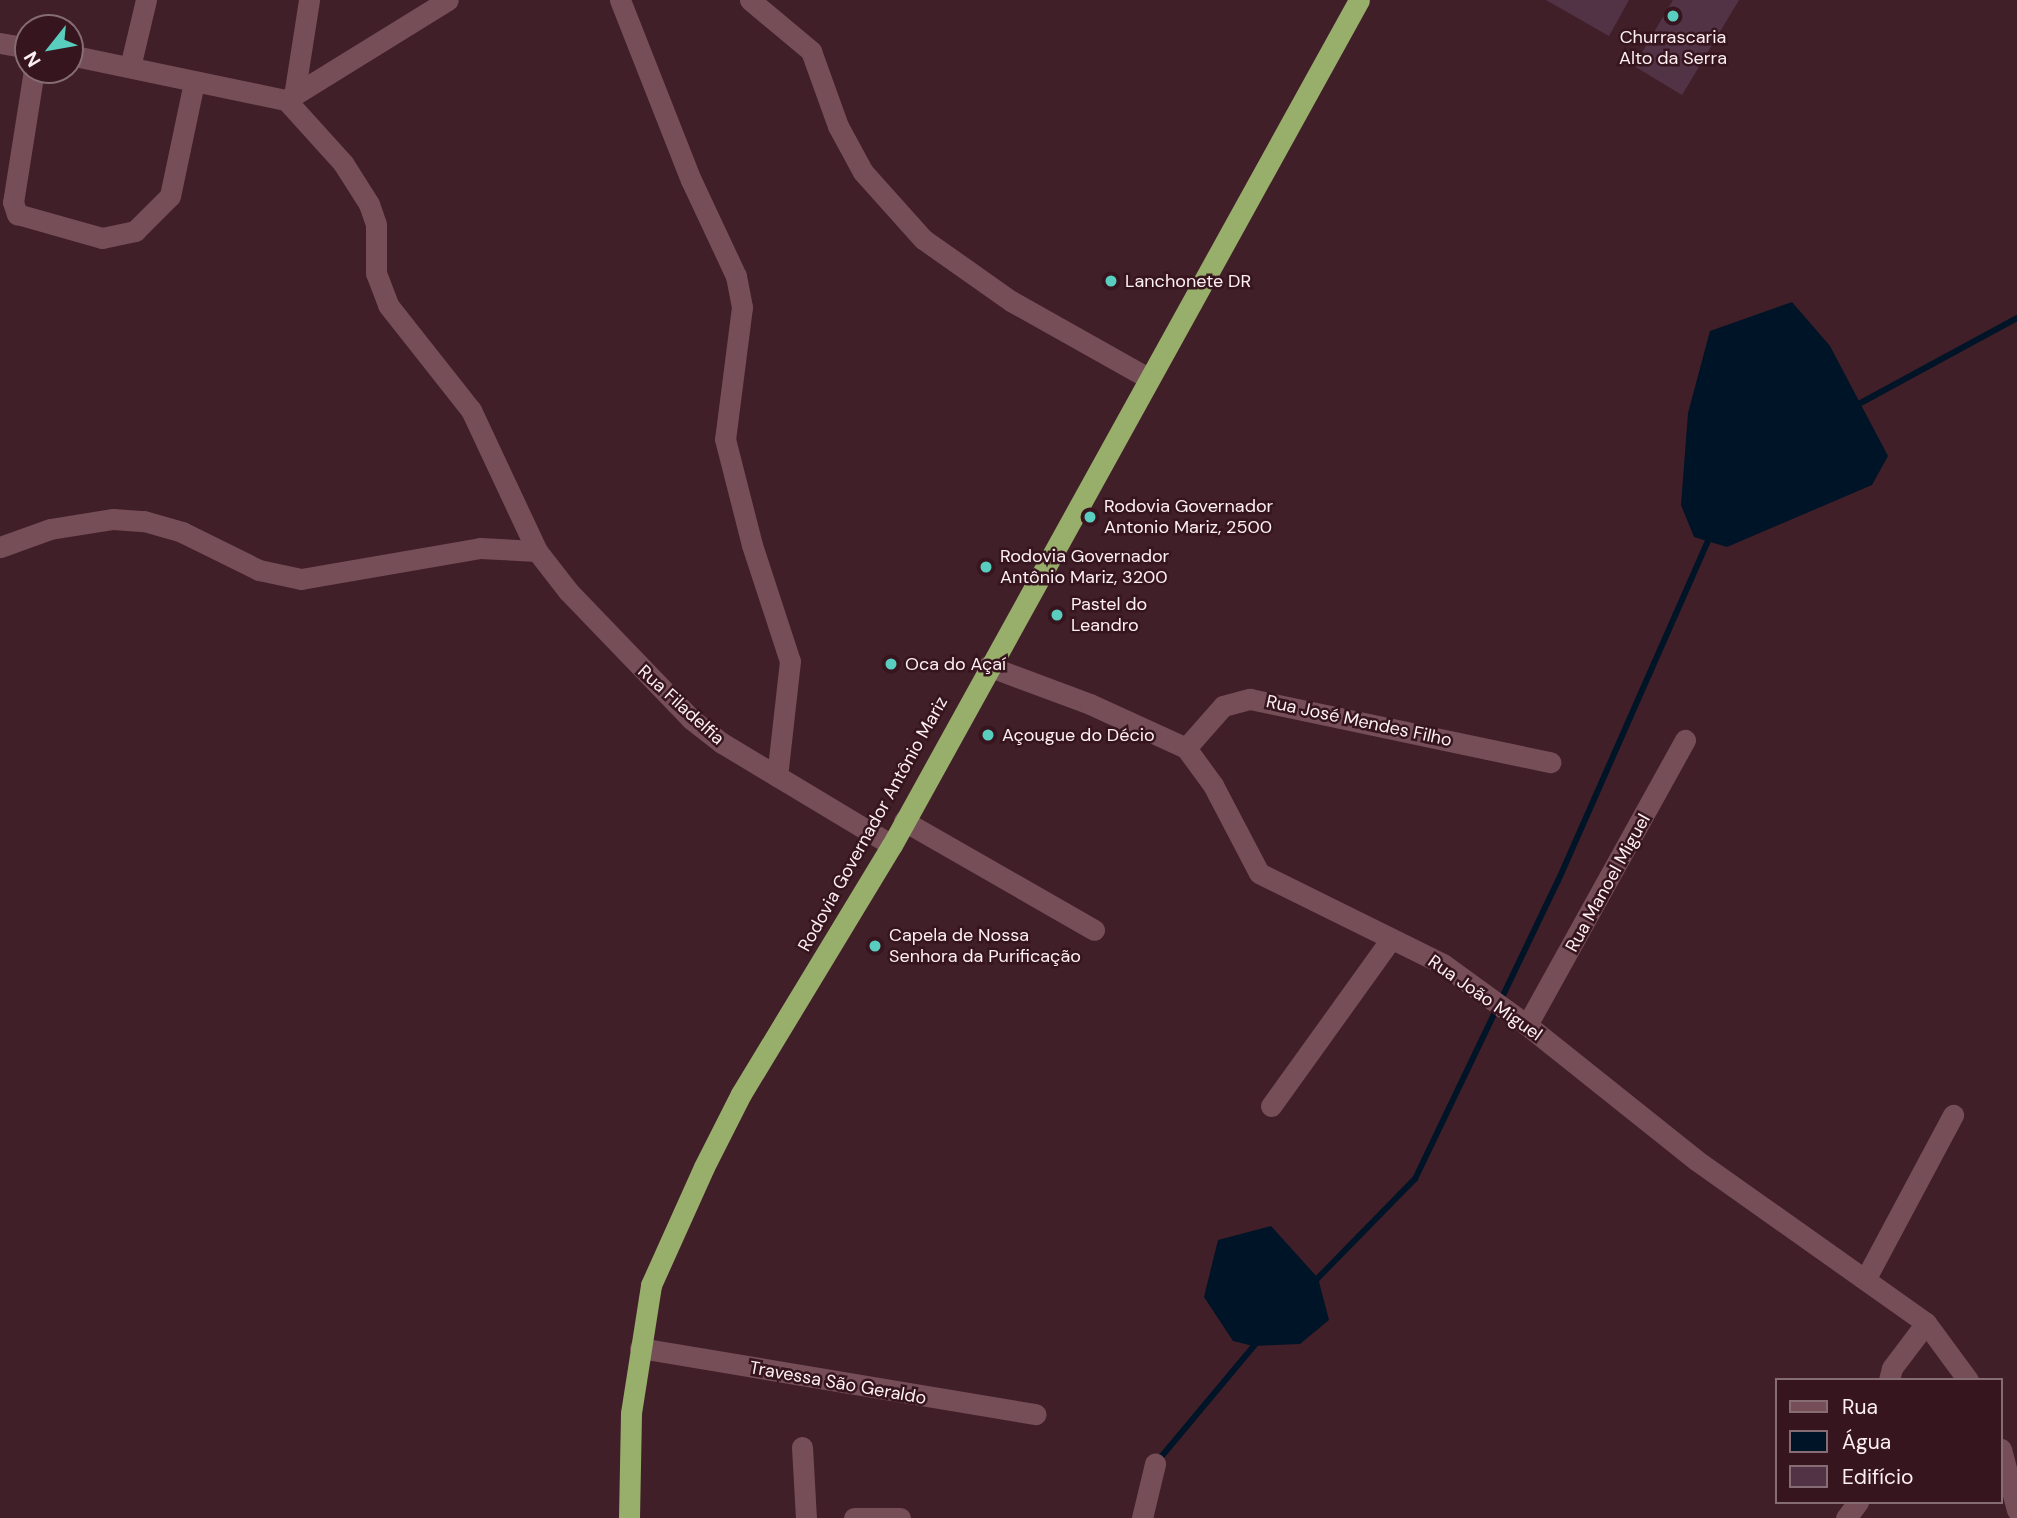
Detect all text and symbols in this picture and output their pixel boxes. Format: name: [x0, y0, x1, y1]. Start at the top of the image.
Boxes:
marker: Churrascaria Alto da Serra: [1665, 8, 1681, 24]
north arrow: [14, 14, 84, 84]
place label: Churrascaria Alto da Serra: [1619, 27, 1727, 70]
text: N: [18, 47, 47, 71]
place label: Lanchonete DR: [1125, 270, 1251, 292]
marker: Lanchonete DR: [1103, 273, 1119, 289]
place label: Rodovia Governador Antonio Mariz, 2500: [1104, 496, 1273, 538]
marker: Rodovia Governador Antonio Mariz, 2500: [1082, 509, 1098, 525]
place label: Rodovia Governador Antônio Mariz, 3200: [1000, 546, 1169, 588]
marker: Rodovia Governador Antônio Mariz, 3200: [978, 559, 994, 575]
place label: Pastel do Leandro: [1071, 594, 1147, 636]
marker: Pastel do Leandro: [1049, 607, 1065, 623]
place label: Oca do Açaí: [905, 653, 1006, 675]
marker: Oca do Açaí: [883, 656, 899, 672]
street label: Rua Filadelfia: [633, 661, 729, 749]
street label: Rua José Mendes Filho: [1264, 691, 1454, 751]
street label: Rodovia Governador Antônio Mariz: [794, 693, 952, 955]
place label: Açougue do Décio: [1002, 724, 1155, 746]
marker: Açougue do Décio: [980, 727, 996, 743]
street label: Rua Manoel Miguel: [1561, 810, 1655, 956]
place label: Capela de Nossa Senhora da Purificação: [889, 925, 1081, 968]
marker: Capela de Nossa Senhora da Purificação: [867, 938, 883, 954]
street label: Rua João Miguel: [1424, 951, 1546, 1045]
street label: Travessa São Geraldo: [748, 1357, 928, 1409]
legend: [1776, 1378, 2003, 1504]
text: Rua: [1842, 1393, 1878, 1421]
text: Água: [1842, 1428, 1891, 1456]
text: Edifício: [1842, 1463, 1913, 1491]

